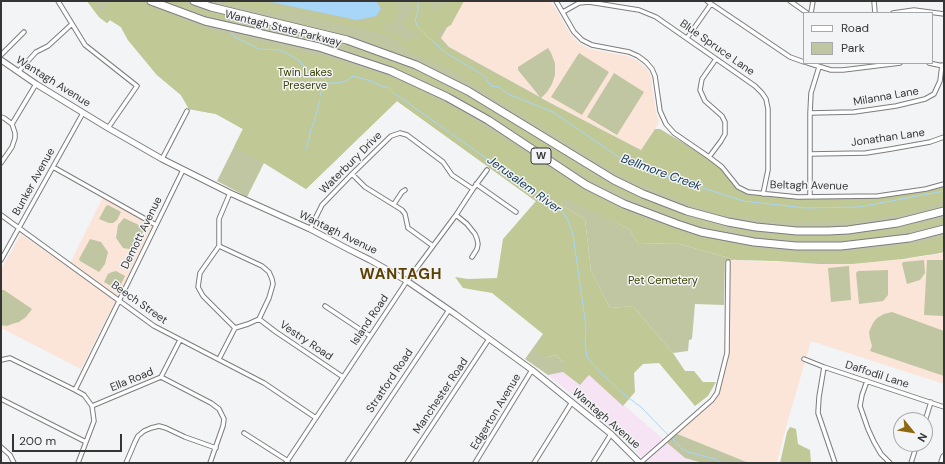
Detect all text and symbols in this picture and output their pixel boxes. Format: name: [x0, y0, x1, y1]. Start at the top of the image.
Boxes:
street label: Wantagh State Parkway: [223, 8, 343, 50]
legend: [803, 12, 933, 64]
street label: Blue Spruce Lane: [677, 17, 757, 79]
text: Road: [841, 20, 869, 36]
text: Park: [841, 40, 865, 56]
street label: Wantagh Avenue: [13, 54, 93, 110]
park label: Twin Lakes Preserve: [278, 66, 332, 92]
street label: Milanna Lane: [852, 85, 920, 109]
street label: Jonathan Lane: [850, 126, 926, 150]
street label: Waterbury Drive: [317, 129, 385, 197]
street label: Bunker Avenue: [10, 146, 58, 218]
road number: W: [531, 148, 551, 164]
water label: Bellmore Creek: [619, 152, 703, 194]
water label: Jerusalem River: [484, 153, 564, 217]
street label: Beltagh Avenue: [770, 179, 848, 193]
street label: Demott Avenue: [119, 195, 165, 271]
street label: Wantagh Avenue: [297, 208, 379, 258]
district label: WANTAGH: [359, 266, 443, 284]
park label: Pet Cemetery: [628, 274, 698, 288]
street label: Beech Street: [108, 279, 170, 327]
street label: Island Road: [348, 292, 392, 348]
street label: Vestry Road: [277, 318, 335, 364]
street label: Stratford Road: [364, 347, 416, 415]
street label: Manchester Road: [411, 356, 471, 436]
street label: Daffodil Lane: [843, 358, 911, 392]
street label: Ella Road: [108, 365, 156, 395]
street label: Edgerton Avenue: [468, 371, 524, 453]
street label: Wantagh Avenue: [569, 386, 643, 452]
north arrow: [893, 412, 933, 452]
scale bar: [14, 426, 124, 452]
text: N: [914, 431, 931, 444]
text: 200 m: [19, 433, 56, 449]

